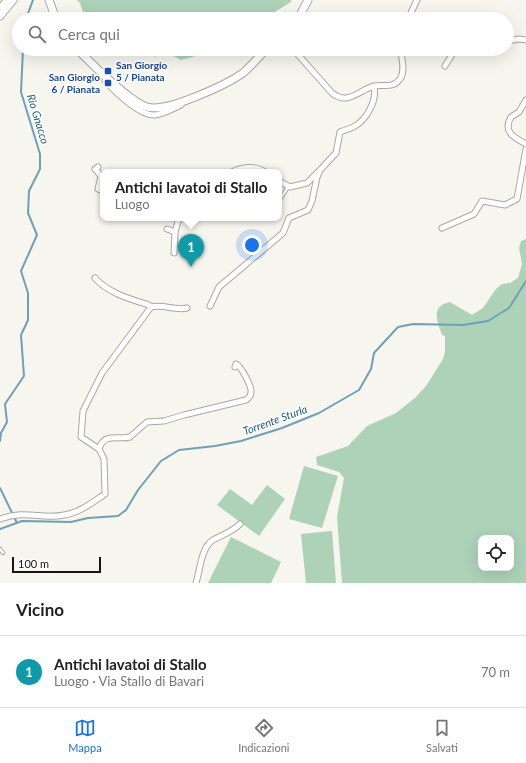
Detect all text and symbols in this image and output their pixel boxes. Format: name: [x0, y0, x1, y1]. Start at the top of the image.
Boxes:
search box: [12, 12, 514, 56]
icon: search: [26, 23, 48, 45]
text: Cerca qui: [58, 25, 120, 43]
place label: San Giorgio 5 / Pianata: [116, 59, 168, 83]
marker: San Giorgio 5 / Pianata: [103, 66, 113, 76]
place label: San Giorgio 6 / Pianata: [49, 71, 100, 95]
marker: San Giorgio 6 / Pianata: [103, 78, 113, 88]
water label: Rio Gnacco: [25, 92, 52, 146]
popup: [100, 169, 282, 221]
text: Antichi lavatoi di Stallo: [115, 178, 267, 196]
text: Luogo: [115, 196, 150, 212]
pin: 1: [178, 234, 204, 267]
your location: [242, 235, 262, 255]
water label: Torrente Sturla: [241, 402, 309, 437]
map controls: [478, 535, 514, 571]
button: locate: [478, 535, 514, 571]
scale bar: [12, 555, 101, 574]
text: 100 m: [18, 557, 49, 570]
text: Vicino: [16, 599, 64, 620]
text: Antichi lavatoi di Stallo: [54, 655, 207, 673]
text: 1: [25, 664, 33, 680]
text: 70 m: [481, 664, 510, 680]
text: Luogo · Via Stallo di Bavari: [54, 673, 204, 689]
tab: Mappa: [68, 717, 102, 754]
tab: Indicazioni: [238, 717, 289, 754]
tab: Salvati: [426, 717, 458, 754]

